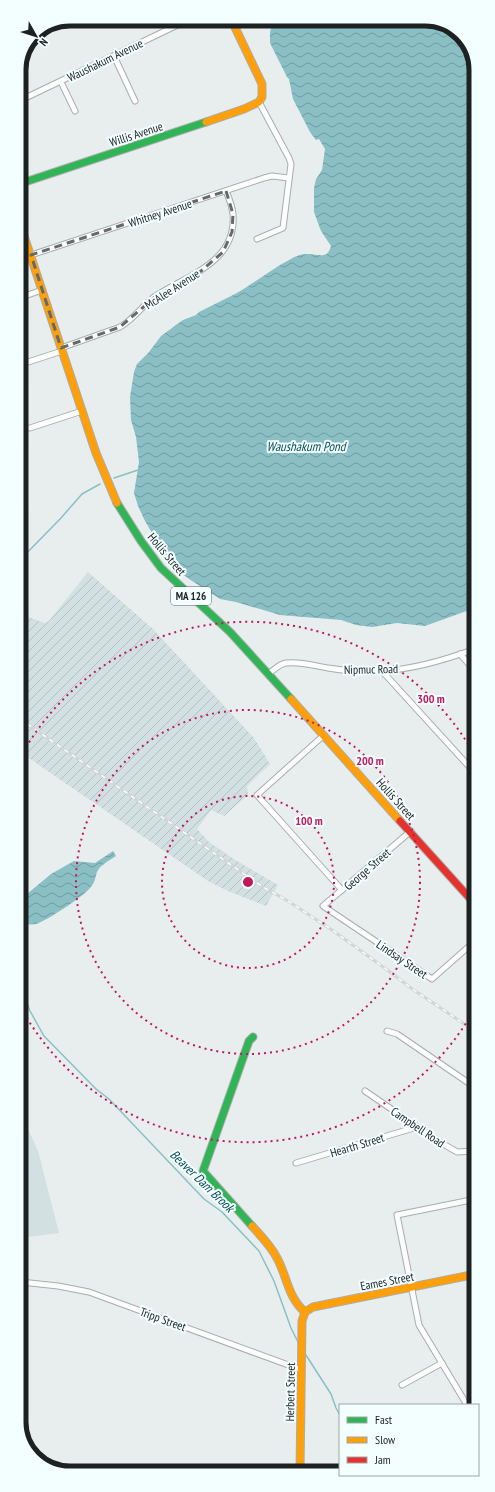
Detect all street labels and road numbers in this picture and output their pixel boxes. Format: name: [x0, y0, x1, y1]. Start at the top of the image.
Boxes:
street label: Waushakum Avenue: [65, 35, 145, 85]
street label: Willis Avenue: [107, 118, 165, 150]
street label: Whitney Avenue: [126, 196, 194, 230]
street label: McAlee Avenue: [142, 266, 202, 312]
street label: Hollis Street: [145, 530, 190, 579]
road number: MA 126: [171, 587, 211, 605]
street label: Nipmuc Road: [344, 661, 398, 677]
street label: Hollis Street: [373, 775, 419, 824]
street label: George Street: [341, 844, 394, 893]
street label: Lindsay Street: [374, 936, 431, 982]
street label: Campbell Road: [388, 1103, 448, 1151]
street label: Hearth Street: [328, 1129, 387, 1160]
street label: Eames Street: [359, 1268, 416, 1294]
street label: Tripp Street: [138, 1304, 189, 1335]
street label: Herbert Street: [282, 1362, 298, 1422]

